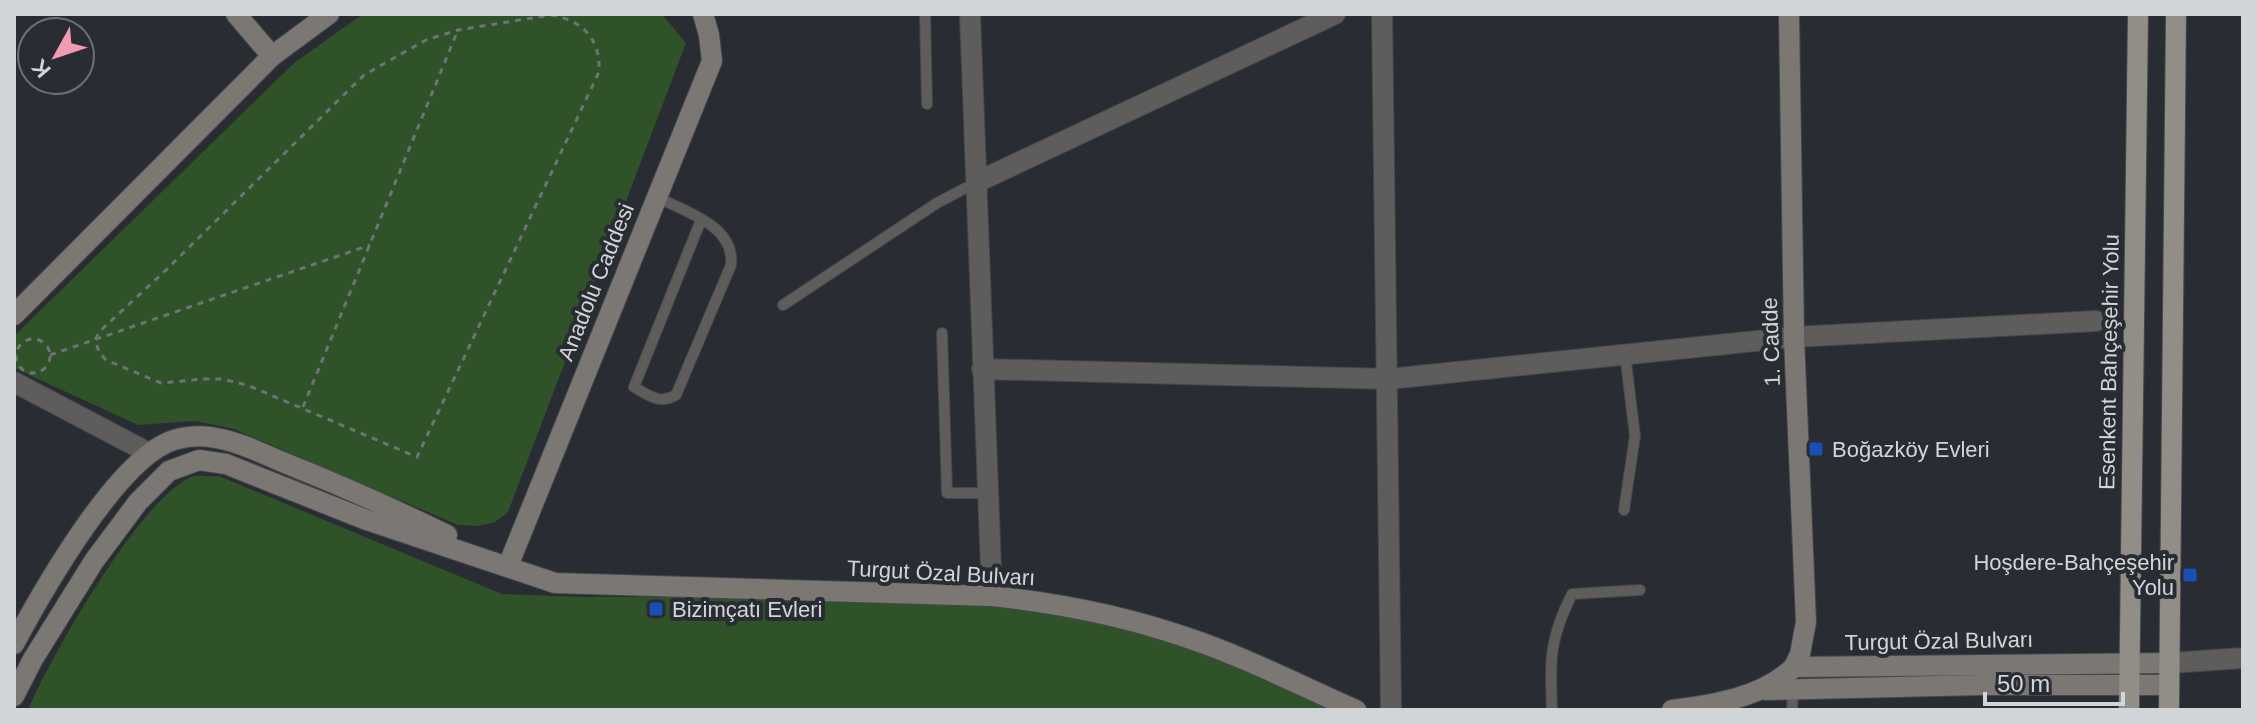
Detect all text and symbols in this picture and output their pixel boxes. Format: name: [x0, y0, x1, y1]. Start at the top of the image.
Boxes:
north arrow: [16, 16, 96, 96]
text: K: [26, 54, 56, 83]
street label: Anadolu Caddesi: [553, 200, 639, 364]
street label: Esenkent Bahçeşehir Yolu: [2094, 234, 2124, 490]
street label: 1. Cadde: [1757, 297, 1785, 387]
place label: Boğazköy Evleri: [1832, 437, 1990, 462]
marker: Boğazköy Evleri: [1807, 440, 1825, 458]
place label: Hoşdere-Bahçeşehir Yolu: [1973, 550, 2174, 600]
street label: Turgut Özal Bulvarı: [846, 556, 1036, 590]
marker: Hoşdere-Bahçeşehir Yolu: [2181, 566, 2199, 584]
place label: Bizimçatı Evleri: [672, 597, 822, 622]
marker: Bizimçatı Evleri: [647, 600, 665, 618]
street label: Turgut Özal Bulvarı: [1844, 627, 2034, 655]
scale bar: [1985, 656, 2123, 706]
text: 50 m: [1997, 670, 2050, 697]

